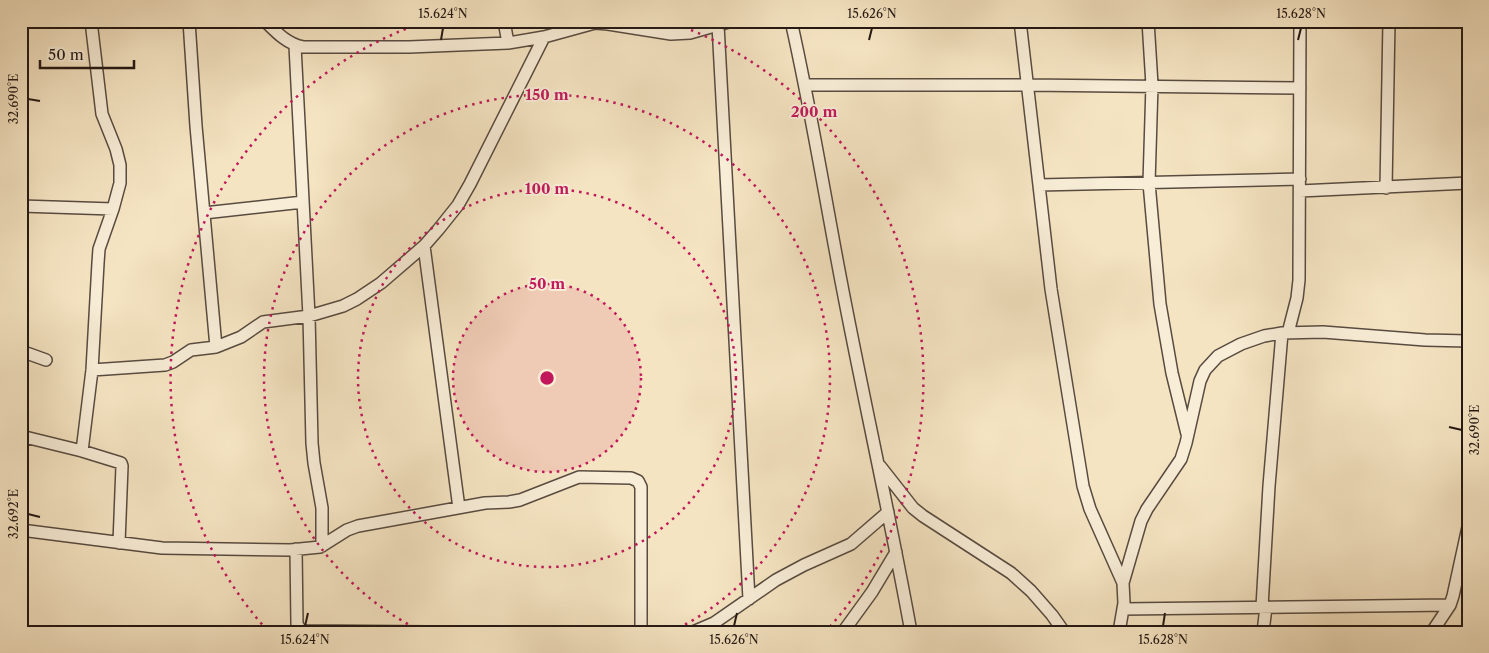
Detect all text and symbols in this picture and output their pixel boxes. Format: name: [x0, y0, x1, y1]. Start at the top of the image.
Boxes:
text: 15.624°N: [418, 6, 468, 21]
text: 15.626°N: [847, 6, 897, 21]
text: 15.628°N: [1276, 6, 1326, 21]
scale bar: [40, 38, 134, 70]
text: 50 m: [48, 45, 84, 64]
text: 32.690°E: [6, 74, 21, 124]
text: 150 m: [525, 85, 569, 104]
text: 200 m: [791, 102, 837, 121]
text: 100 m: [525, 179, 569, 198]
text: 50 m: [529, 274, 565, 293]
centre of rings: [538, 369, 556, 387]
text: 32.690°E: [1467, 405, 1482, 455]
text: 32.692°E: [6, 489, 21, 539]
text: 15.624°N: [280, 632, 330, 647]
text: 15.626°N: [709, 632, 759, 647]
text: 15.628°N: [1138, 632, 1188, 647]

